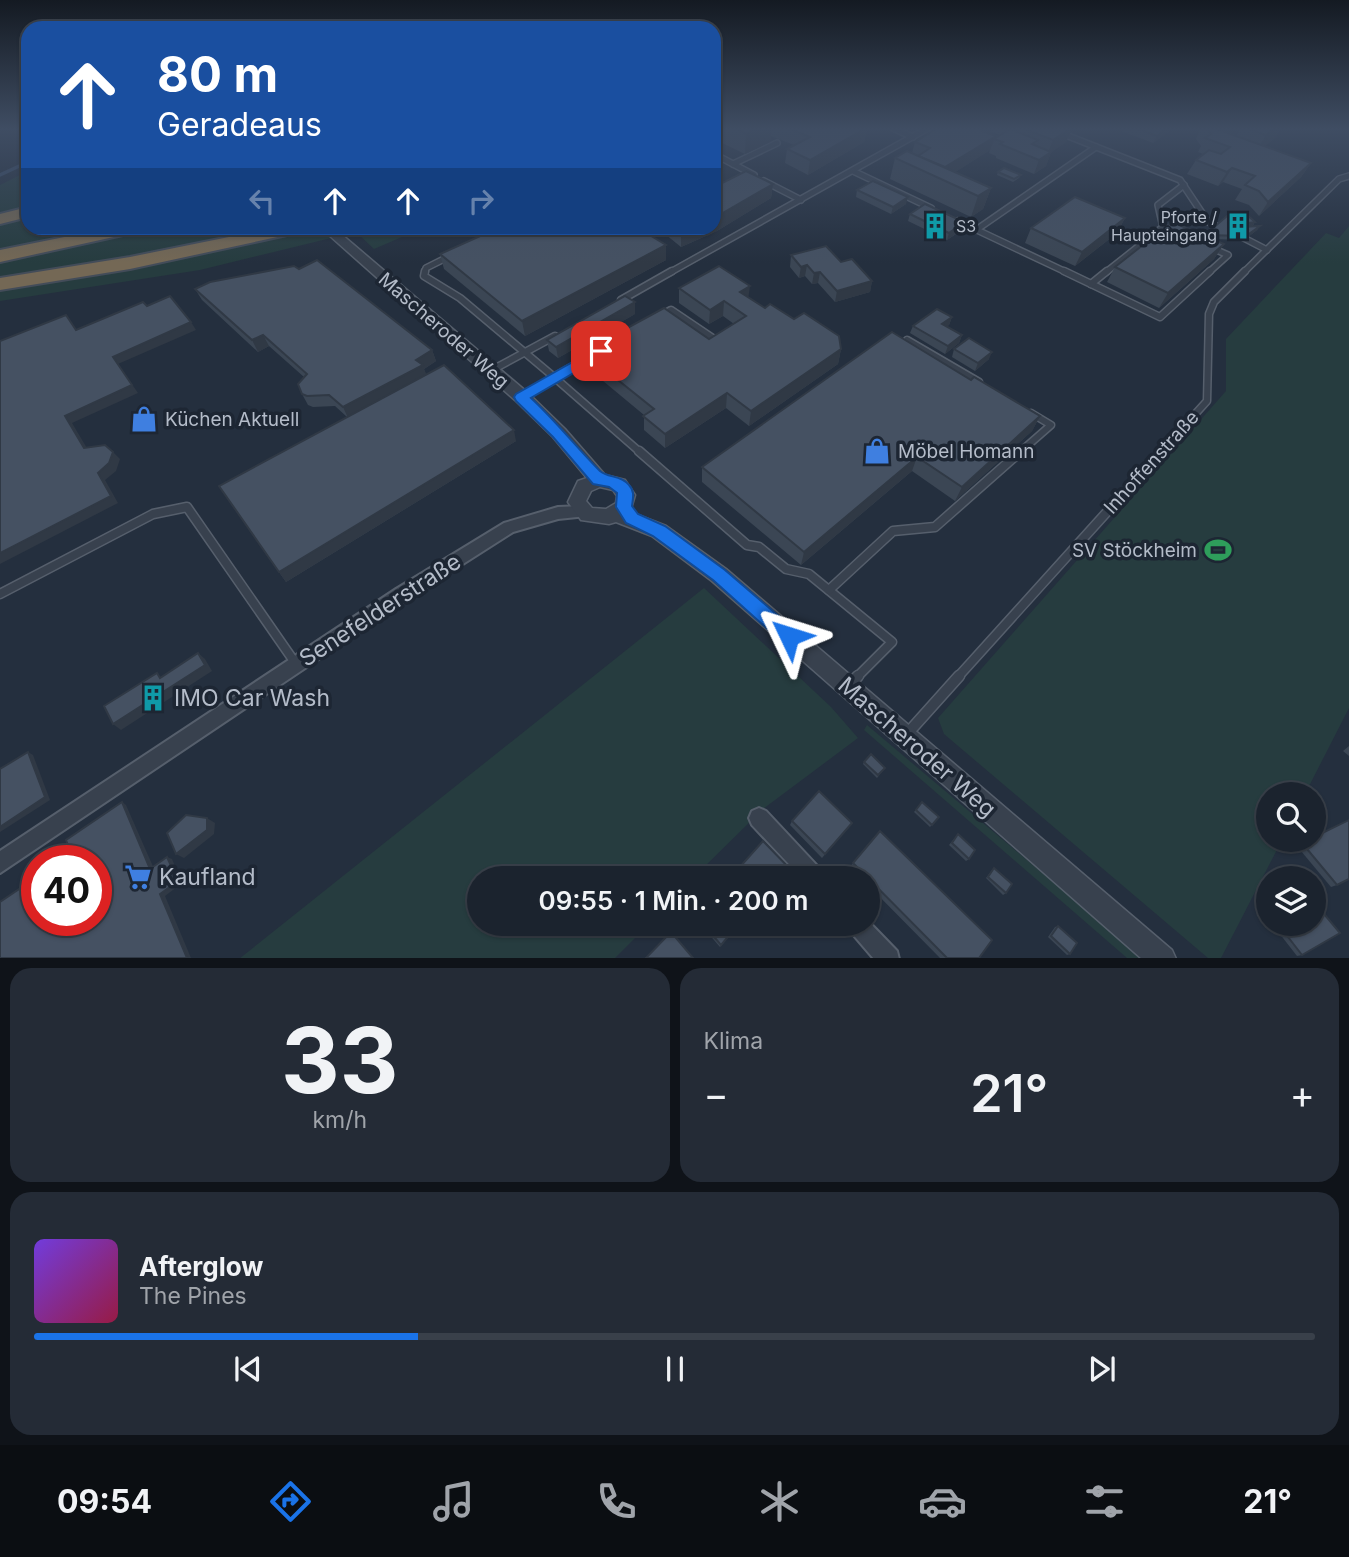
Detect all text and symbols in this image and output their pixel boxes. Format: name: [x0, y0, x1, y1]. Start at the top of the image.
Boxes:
text: 80 m: [157, 45, 278, 104]
icon: ahead: [42, 49, 133, 140]
text: Geradeaus: [157, 105, 322, 144]
icon: left: [243, 182, 281, 220]
icon: ahead: [316, 182, 354, 220]
icon: ahead: [389, 182, 427, 220]
icon: right: [462, 182, 500, 220]
place label: Pforte / Haupteingang: [1111, 207, 1217, 245]
building icon: S3: [920, 211, 950, 241]
building icon: Pforte / Haupteingang: [1223, 211, 1253, 241]
place label: S3: [956, 216, 976, 236]
street label: Mascheroder Weg: [374, 268, 513, 393]
pin: [571, 321, 631, 381]
icon: arrive: [582, 332, 620, 370]
shop icon: Küchen Aktuell: [129, 404, 159, 434]
street label: Inhoffenstraße: [1099, 406, 1204, 519]
place label: Küchen Aktuell: [165, 408, 299, 431]
shop icon: Möbel Homann: [862, 436, 892, 466]
place label: Möbel Homann: [898, 440, 1035, 463]
sports icon: SV Stöckheim: [1203, 535, 1233, 565]
place label: SV Stöckheim: [1072, 539, 1197, 562]
street label: Senefelderstraße: [294, 547, 466, 673]
position arrow: [752, 599, 826, 673]
street label: Mascheroder Weg: [832, 671, 1002, 823]
building icon: IMO Car Wash: [138, 683, 168, 713]
place label: IMO Car Wash: [174, 684, 330, 712]
map controls: [1256, 782, 1326, 936]
button: search: [1256, 782, 1326, 852]
speed limit sign: 40: [21, 845, 112, 936]
supermarket icon: Kaufland: [123, 862, 153, 892]
place label: Kaufland: [159, 863, 256, 891]
button: layers: [1256, 866, 1326, 936]
text: 09:55 · 1 Min. · 200 m: [538, 885, 809, 916]
text: 33: [281, 1005, 398, 1115]
text: Klima: [704, 1027, 763, 1055]
text: 21°: [970, 1062, 1048, 1125]
text: −: [704, 1071, 729, 1117]
text: +: [1290, 1071, 1315, 1117]
text: km/h: [312, 1106, 367, 1134]
text: Afterglow: [139, 1251, 263, 1282]
text: The Pines: [139, 1282, 247, 1310]
icon: previous: [229, 1350, 267, 1388]
icon: pause: [656, 1350, 694, 1388]
icon: next: [1083, 1350, 1121, 1388]
icon: directions: [266, 1477, 315, 1526]
icon: music: [429, 1477, 478, 1526]
icon: phone: [592, 1477, 641, 1526]
icon: climate: [755, 1477, 804, 1526]
icon: car: [918, 1477, 967, 1526]
icon: filters: [1080, 1477, 1129, 1526]
text: 09:54: [57, 1482, 152, 1521]
text: 21°: [1243, 1482, 1292, 1521]

